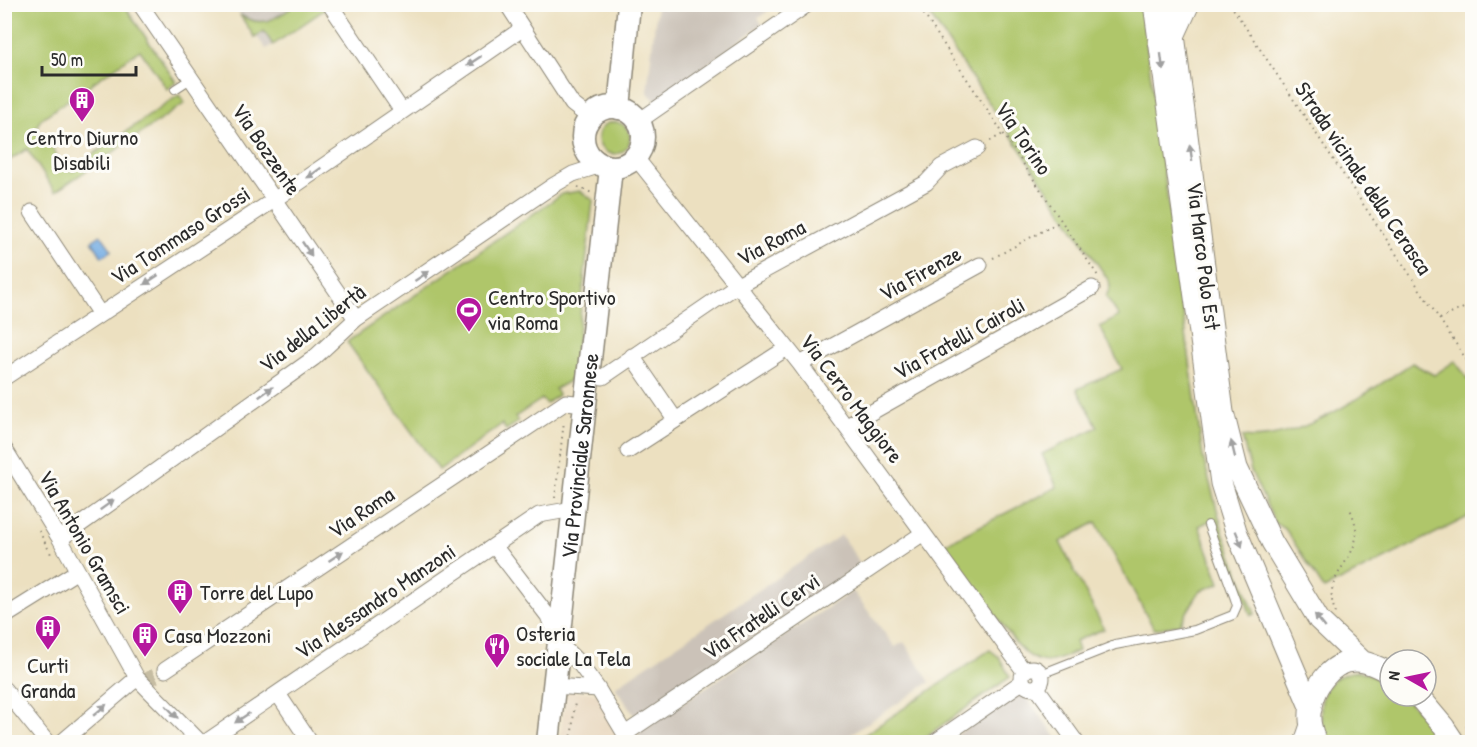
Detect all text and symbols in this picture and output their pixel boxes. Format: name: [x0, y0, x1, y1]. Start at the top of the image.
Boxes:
scale bar: [42, 39, 136, 77]
text: 50 m: [51, 47, 83, 72]
one-way arrow: [1158, 53, 1167, 72]
one-way arrow: [466, 56, 482, 67]
street label: Strada vicinale della Cerasca: [1288, 76, 1440, 281]
building icon: Centro Diurno Disabili: [67, 85, 97, 123]
street label: Via Torino: [989, 95, 1060, 181]
street label: Via Bozzente: [225, 97, 309, 201]
place label: Centro Diurno Disabili: [26, 122, 138, 177]
one-way arrow: [1186, 143, 1195, 162]
one-way arrow: [306, 167, 322, 179]
street label: Via Tommaso Grossi: [104, 179, 256, 291]
street label: Via Marco Polo Est: [1180, 180, 1228, 332]
street label: Via Roma: [732, 211, 811, 272]
street label: Via Firenze: [874, 238, 967, 308]
one-way arrow: [301, 240, 313, 256]
one-way arrow: [414, 270, 430, 281]
one-way arrow: [143, 275, 160, 286]
street label: Via della Libertà: [253, 277, 372, 379]
place label: Centro Sportivo via Roma: [488, 282, 616, 337]
street label: Via Fratelli Cairoli: [888, 290, 1030, 386]
sports icon: Centro Sportivo via Roma: [454, 295, 484, 333]
street label: Via Cerro Maggiore: [793, 327, 911, 469]
street label: Via Provinciale Saronnese: [553, 351, 606, 560]
one-way arrow: [257, 386, 273, 398]
one-way arrow: [1227, 440, 1237, 459]
street label: Via Antonio Gramsci: [32, 465, 138, 619]
street label: Via Roma: [322, 479, 400, 545]
one-way arrow: [99, 499, 115, 511]
one-way arrow: [1234, 530, 1244, 548]
street label: Via Alessandro Manzoni: [289, 536, 461, 666]
one-way arrow: [328, 550, 344, 562]
street label: Via Fratelli Cervi: [697, 566, 825, 666]
building icon: Torre del Lupo: [165, 577, 195, 615]
place label: Torre del Lupo: [200, 577, 314, 607]
building icon: Curti Granda: [33, 613, 63, 651]
one-way arrow: [1314, 613, 1327, 629]
place label: Osteria sociale La Tela: [516, 618, 631, 673]
building icon: Casa Mozzoni: [130, 620, 160, 658]
place label: Casa Mozzoni: [164, 620, 271, 650]
restaurant icon: Osteria sociale La Tela: [482, 631, 512, 669]
north arrow: [1378, 648, 1438, 708]
place label: Curti Granda: [21, 650, 76, 705]
text: N: [1382, 669, 1405, 682]
one-way arrow: [92, 704, 107, 717]
one-way arrow: [165, 704, 179, 719]
one-way arrow: [234, 712, 250, 723]

